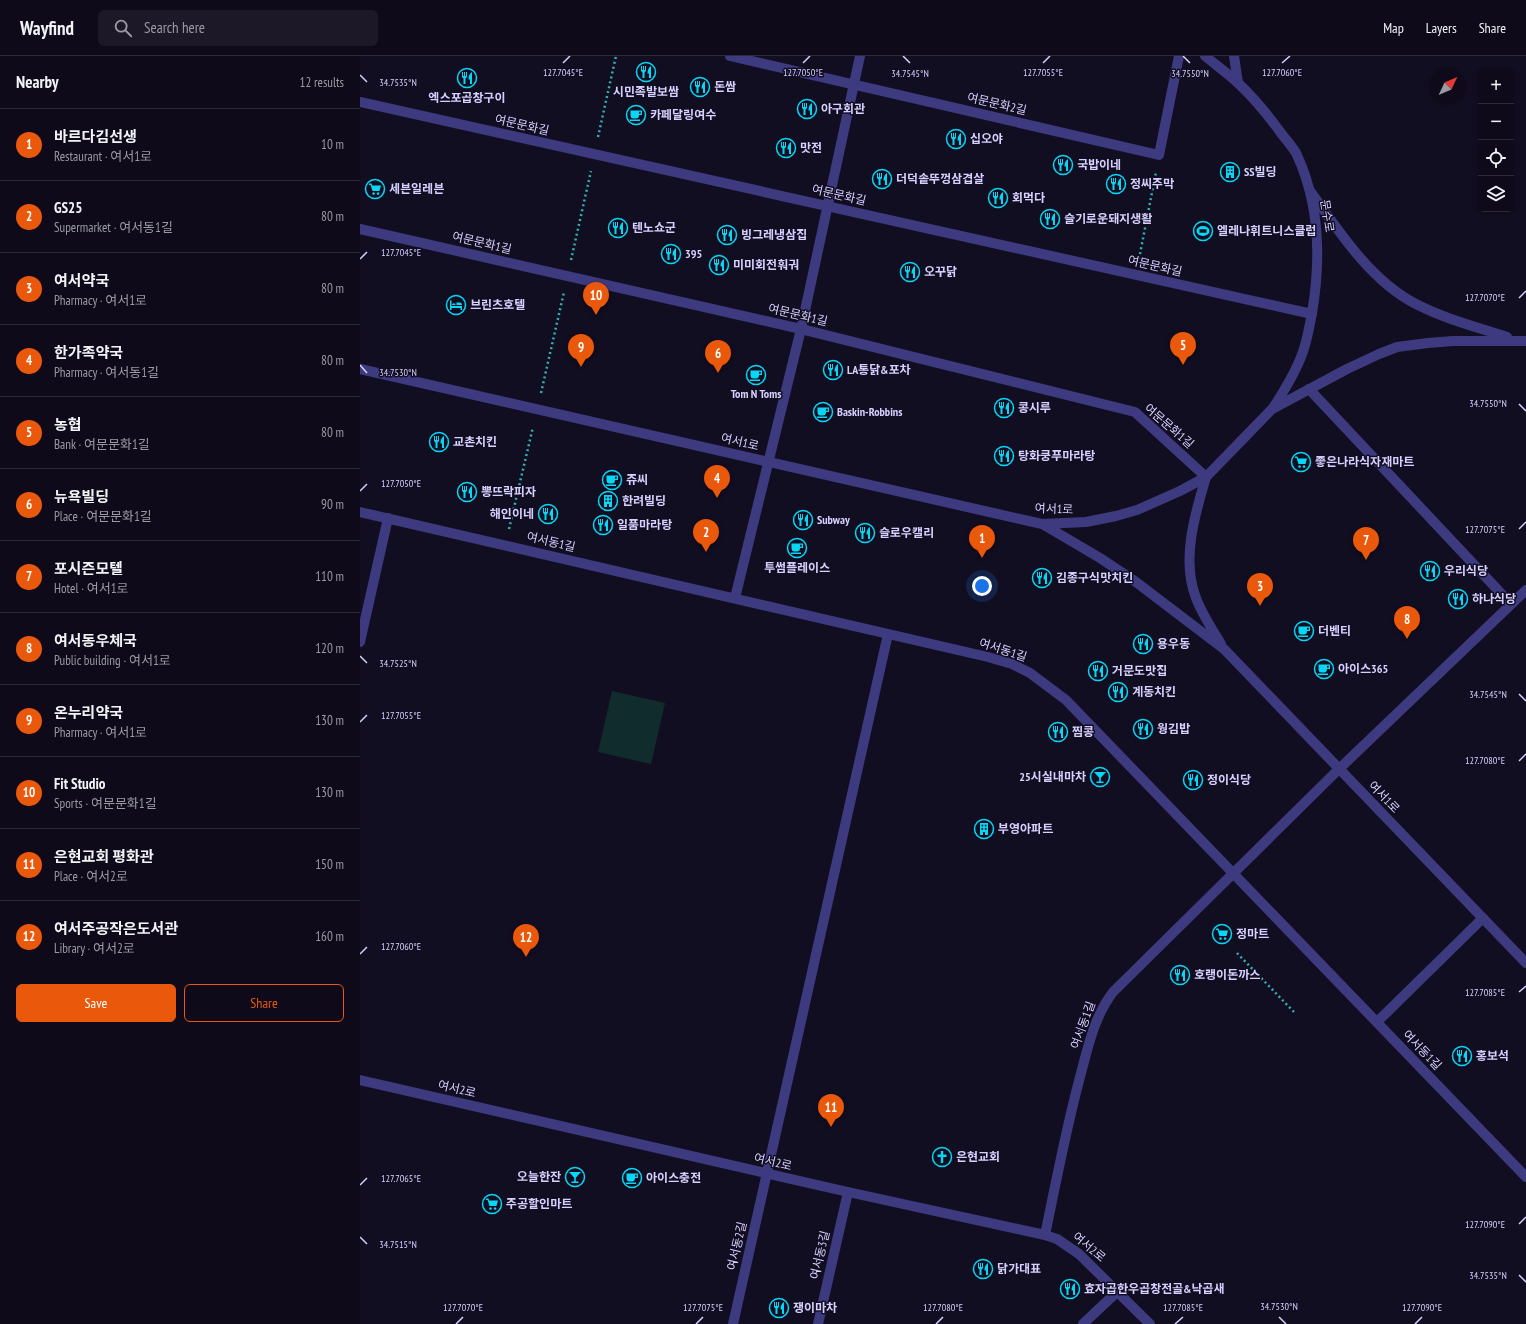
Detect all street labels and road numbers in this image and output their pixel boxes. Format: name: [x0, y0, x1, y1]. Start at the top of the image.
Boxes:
street label: 여문문화2길: [966, 89, 1028, 118]
street label: 여문문화길: [494, 111, 551, 138]
street label: 여문문화길: [811, 181, 868, 208]
street label: 문수로: [1317, 198, 1337, 233]
street label: 여문문화1길: [451, 228, 513, 257]
street label: 여문문화길: [1127, 252, 1184, 279]
street label: 여문문화1길: [767, 300, 829, 329]
street label: 여문문화1길: [1142, 400, 1197, 451]
street label: 여서1로: [720, 430, 761, 453]
street label: 여서1로: [1035, 500, 1074, 517]
street label: 여서동1길: [525, 529, 577, 554]
street label: 여서동1길: [977, 635, 1029, 664]
street label: 여서1로: [1366, 778, 1403, 816]
street label: 여서동1길: [1067, 999, 1098, 1051]
street label: 여서동1길: [1400, 1027, 1445, 1073]
street label: 여서2로: [437, 1077, 478, 1100]
street label: 여서2로: [753, 1150, 794, 1173]
street label: 여서동2길: [724, 1220, 749, 1272]
street label: 여서2로: [1070, 1228, 1109, 1265]
street label: 여서동3길: [807, 1229, 832, 1281]

